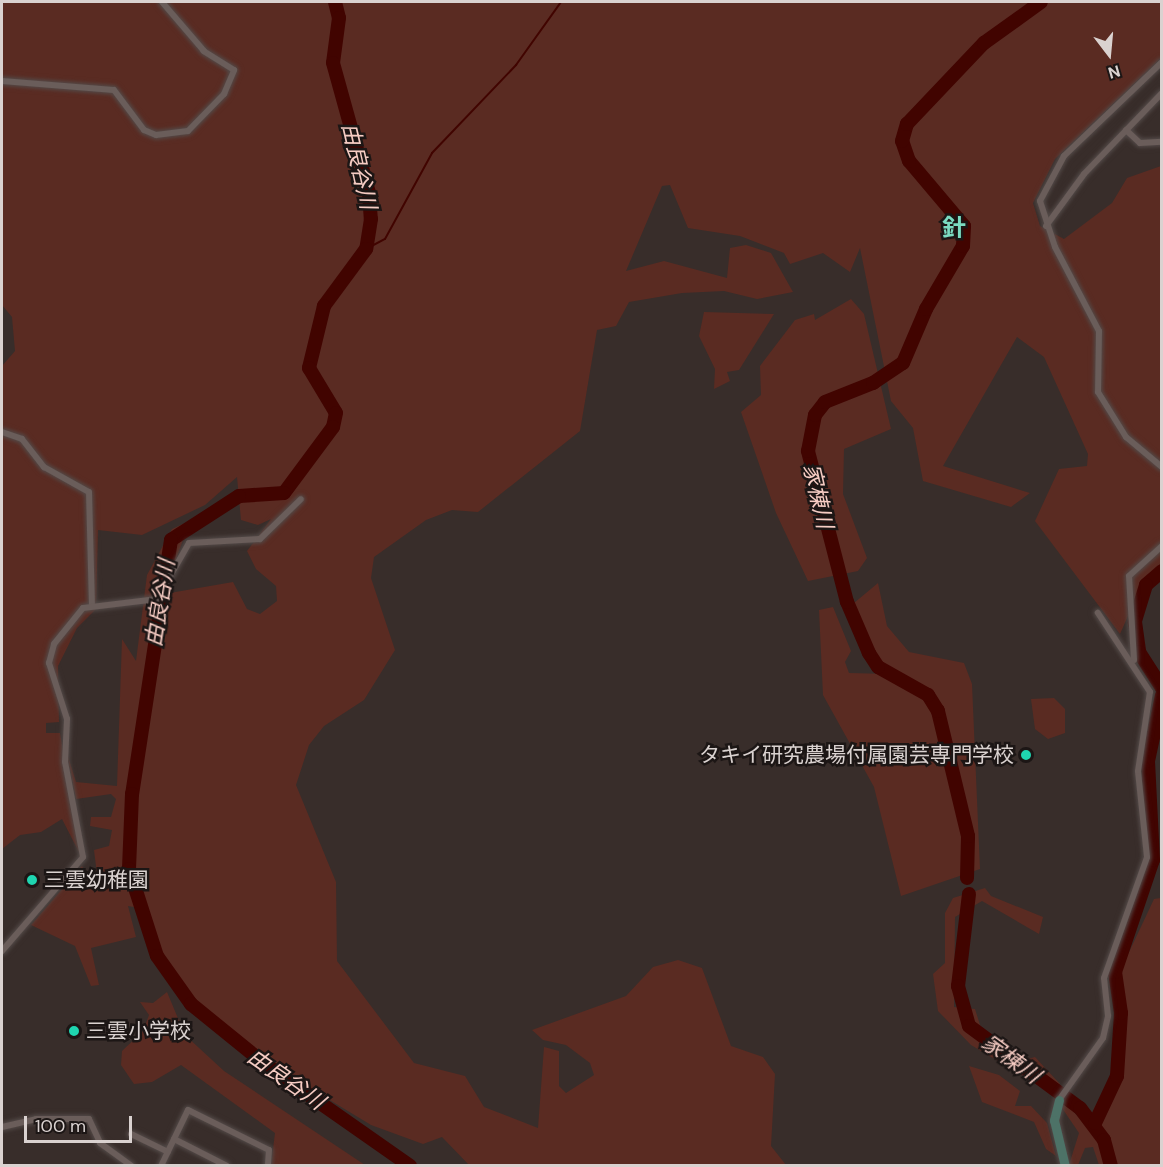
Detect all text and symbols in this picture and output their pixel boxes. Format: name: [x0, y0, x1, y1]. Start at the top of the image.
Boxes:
north arrow: [1079, 24, 1139, 84]
text: N: [1106, 60, 1123, 83]
water label: 由良谷川: [336, 120, 382, 212]
district label: 針: [942, 214, 966, 242]
water label: 家棟川: [798, 461, 838, 531]
water label: 由良谷川: [140, 557, 180, 649]
place label: タキイ研究農場付属園芸専門学校: [699, 742, 1014, 768]
marker: タキイ研究農場付属園芸専門学校: [1019, 748, 1033, 762]
place label: 三雲幼稚園: [44, 867, 149, 893]
marker: 三雲幼稚園: [25, 873, 39, 887]
place label: 三雲小学校: [86, 1018, 191, 1044]
marker: 三雲小学校: [67, 1024, 81, 1038]
water label: 家棟川: [977, 1029, 1045, 1089]
water label: 由良谷川: [242, 1043, 330, 1115]
scale bar: [27, 1104, 135, 1142]
text: 100 m: [35, 1114, 86, 1138]

